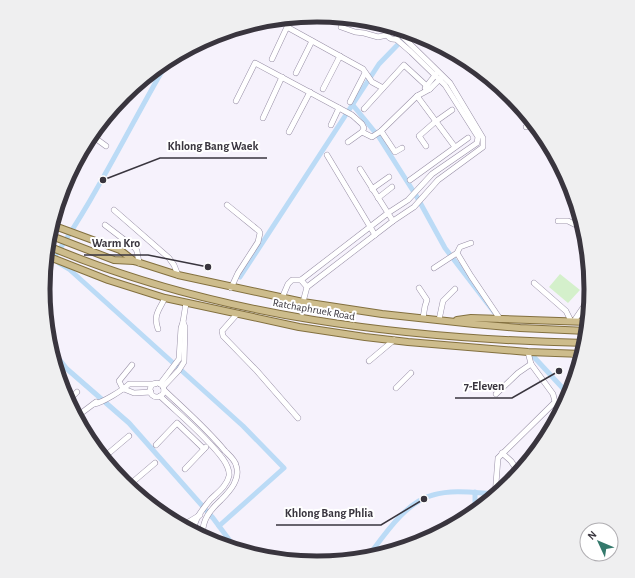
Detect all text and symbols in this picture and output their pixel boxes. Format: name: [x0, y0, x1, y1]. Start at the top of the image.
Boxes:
callout: Khlong Bang Waek: [160, 134, 267, 158]
text: Khlong Bang Waek: [168, 140, 258, 152]
callout: Warm Kro: [84, 231, 148, 255]
text: Warm Kro: [92, 237, 140, 249]
street label: Ratchaphruek Road: [272, 297, 356, 322]
callout: 7-Eleven: [455, 374, 512, 398]
text: 7-Eleven: [464, 380, 504, 392]
callout: Khlong Bang Phlia: [276, 501, 381, 525]
text: Khlong Bang Phlia: [285, 507, 373, 519]
north arrow: [579, 522, 619, 562]
text: N: [586, 529, 599, 542]

